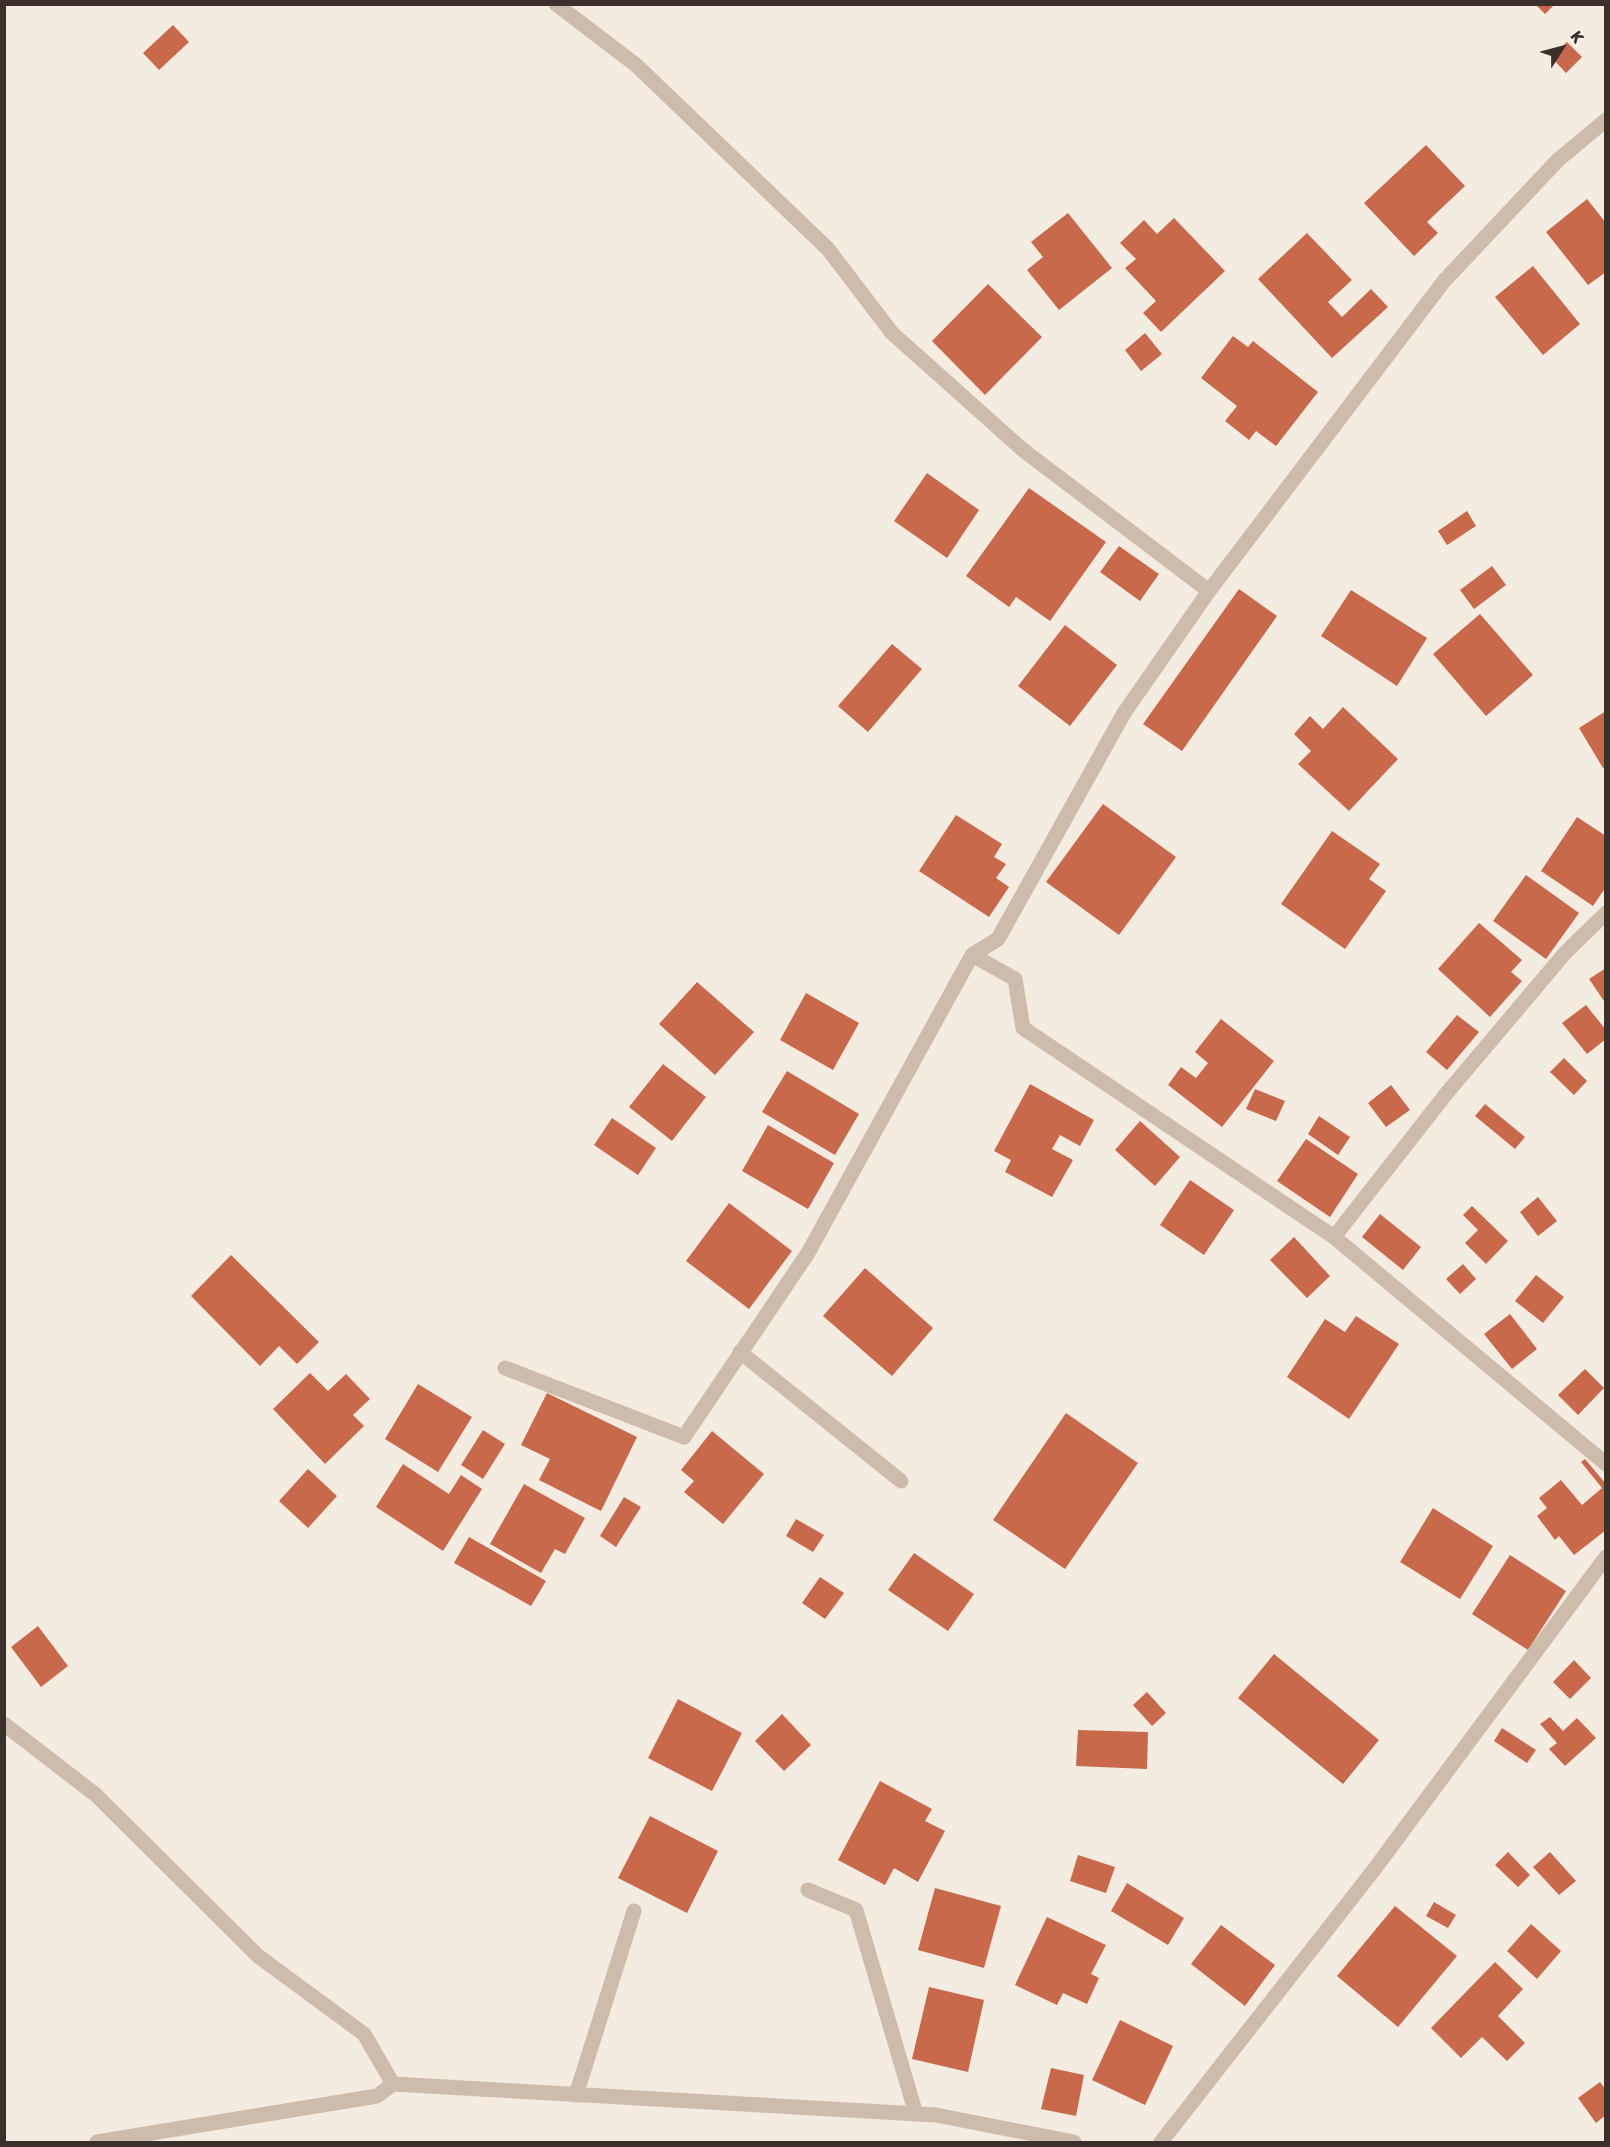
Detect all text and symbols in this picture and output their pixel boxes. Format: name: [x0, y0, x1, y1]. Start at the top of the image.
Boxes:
north arrow: [1532, 18, 1592, 78]
text: K: [1566, 27, 1588, 47]

